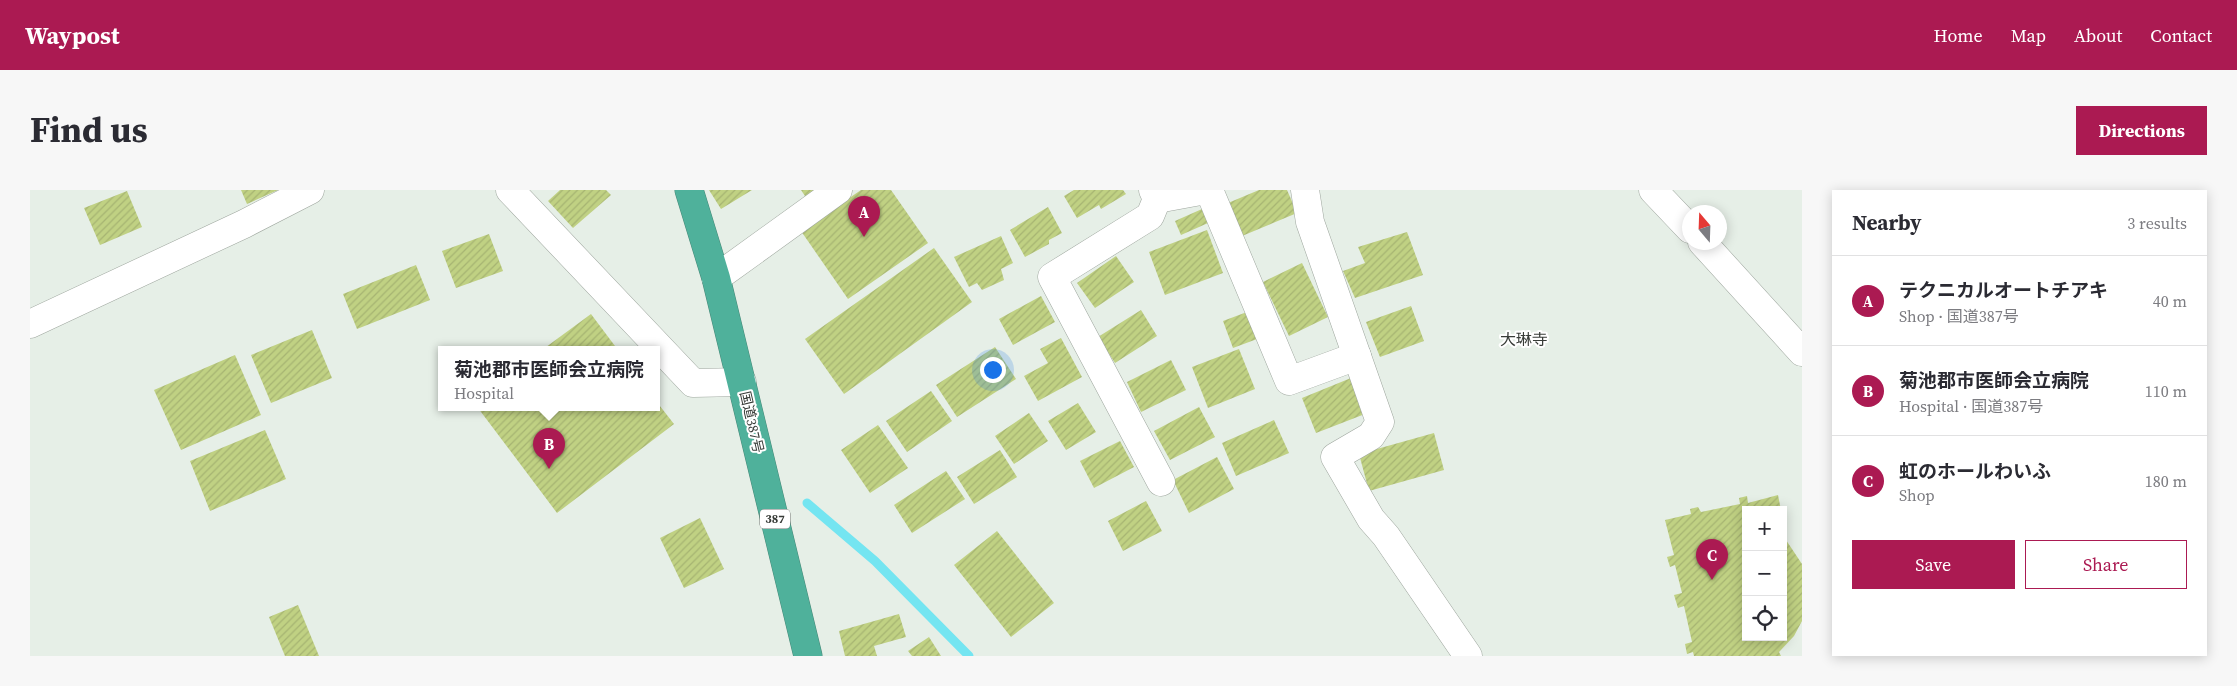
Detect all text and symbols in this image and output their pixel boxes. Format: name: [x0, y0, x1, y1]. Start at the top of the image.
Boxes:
text: Waypost: [25, 19, 120, 52]
text: Home: [1934, 23, 1983, 48]
text: Map: [2011, 23, 2046, 48]
text: About: [2074, 23, 2122, 48]
text: Contact: [2150, 23, 2212, 48]
text: Find us: [30, 106, 148, 154]
button: Directions: [2076, 106, 2207, 155]
pin: A: [848, 196, 880, 237]
north arrow: [1682, 205, 1727, 250]
text: Nearby: [1852, 208, 1922, 237]
text: 3 results: [2127, 212, 2187, 234]
text: テクニカルオートチアキ: [1899, 277, 2108, 303]
text: A: [1863, 290, 1873, 312]
text: 40 m: [2153, 290, 2187, 312]
text: Shop · 国道387号: [1899, 305, 2019, 327]
district label: 大琳寺: [1500, 328, 1548, 350]
popup: [438, 346, 660, 411]
text: 菊池郡市医師会立病院: [454, 356, 644, 382]
your location: [980, 357, 1006, 383]
text: 菊池郡市医師会立病院: [1899, 367, 2089, 393]
text: B: [1863, 380, 1873, 402]
text: 110 m: [2145, 380, 2187, 402]
text: Hospital: [454, 382, 514, 404]
street label: 国道387号: [735, 389, 769, 455]
text: Hospital · 国道387号: [1899, 395, 2043, 417]
pin: B: [533, 428, 565, 469]
text: 虹のホールわいふ: [1899, 458, 2051, 484]
text: C: [1863, 470, 1873, 492]
text: 180 m: [2145, 470, 2187, 492]
text: Shop: [1899, 484, 1935, 506]
map controls: [1742, 506, 1787, 641]
button: +: [1742, 506, 1787, 551]
road number: 387: [760, 510, 790, 528]
pin: C: [1696, 539, 1728, 580]
button: Save: [1852, 540, 2015, 589]
button: Share: [2025, 540, 2187, 589]
button: −: [1742, 551, 1787, 596]
button: locate: [1742, 596, 1787, 641]

